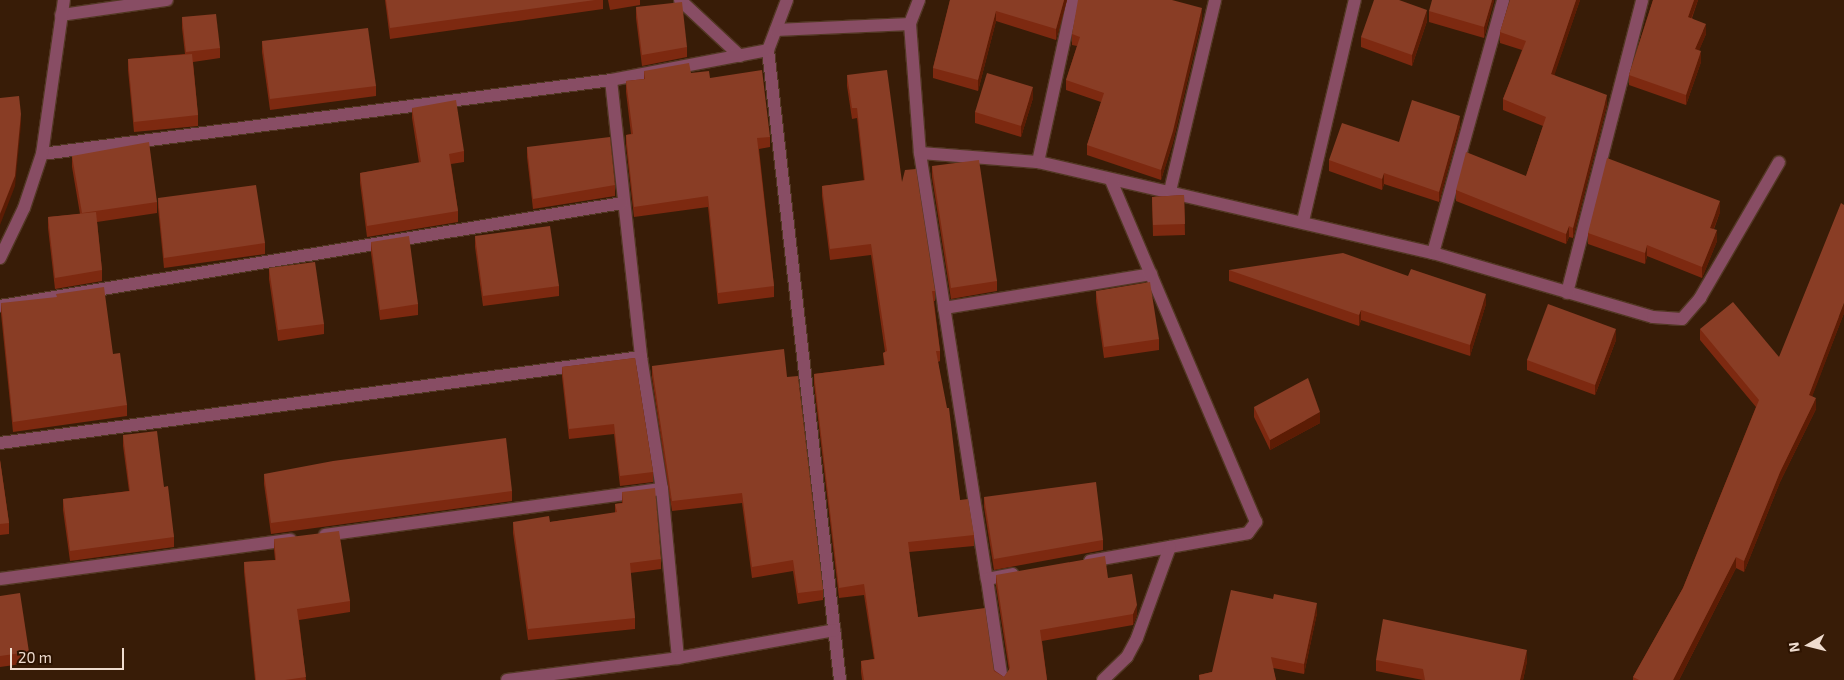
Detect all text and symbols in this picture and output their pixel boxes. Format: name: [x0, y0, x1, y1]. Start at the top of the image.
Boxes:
north arrow: [1784, 620, 1834, 670]
scale bar: [12, 638, 126, 670]
text: N: [1785, 641, 1803, 653]
text: 20 m: [18, 648, 52, 666]

